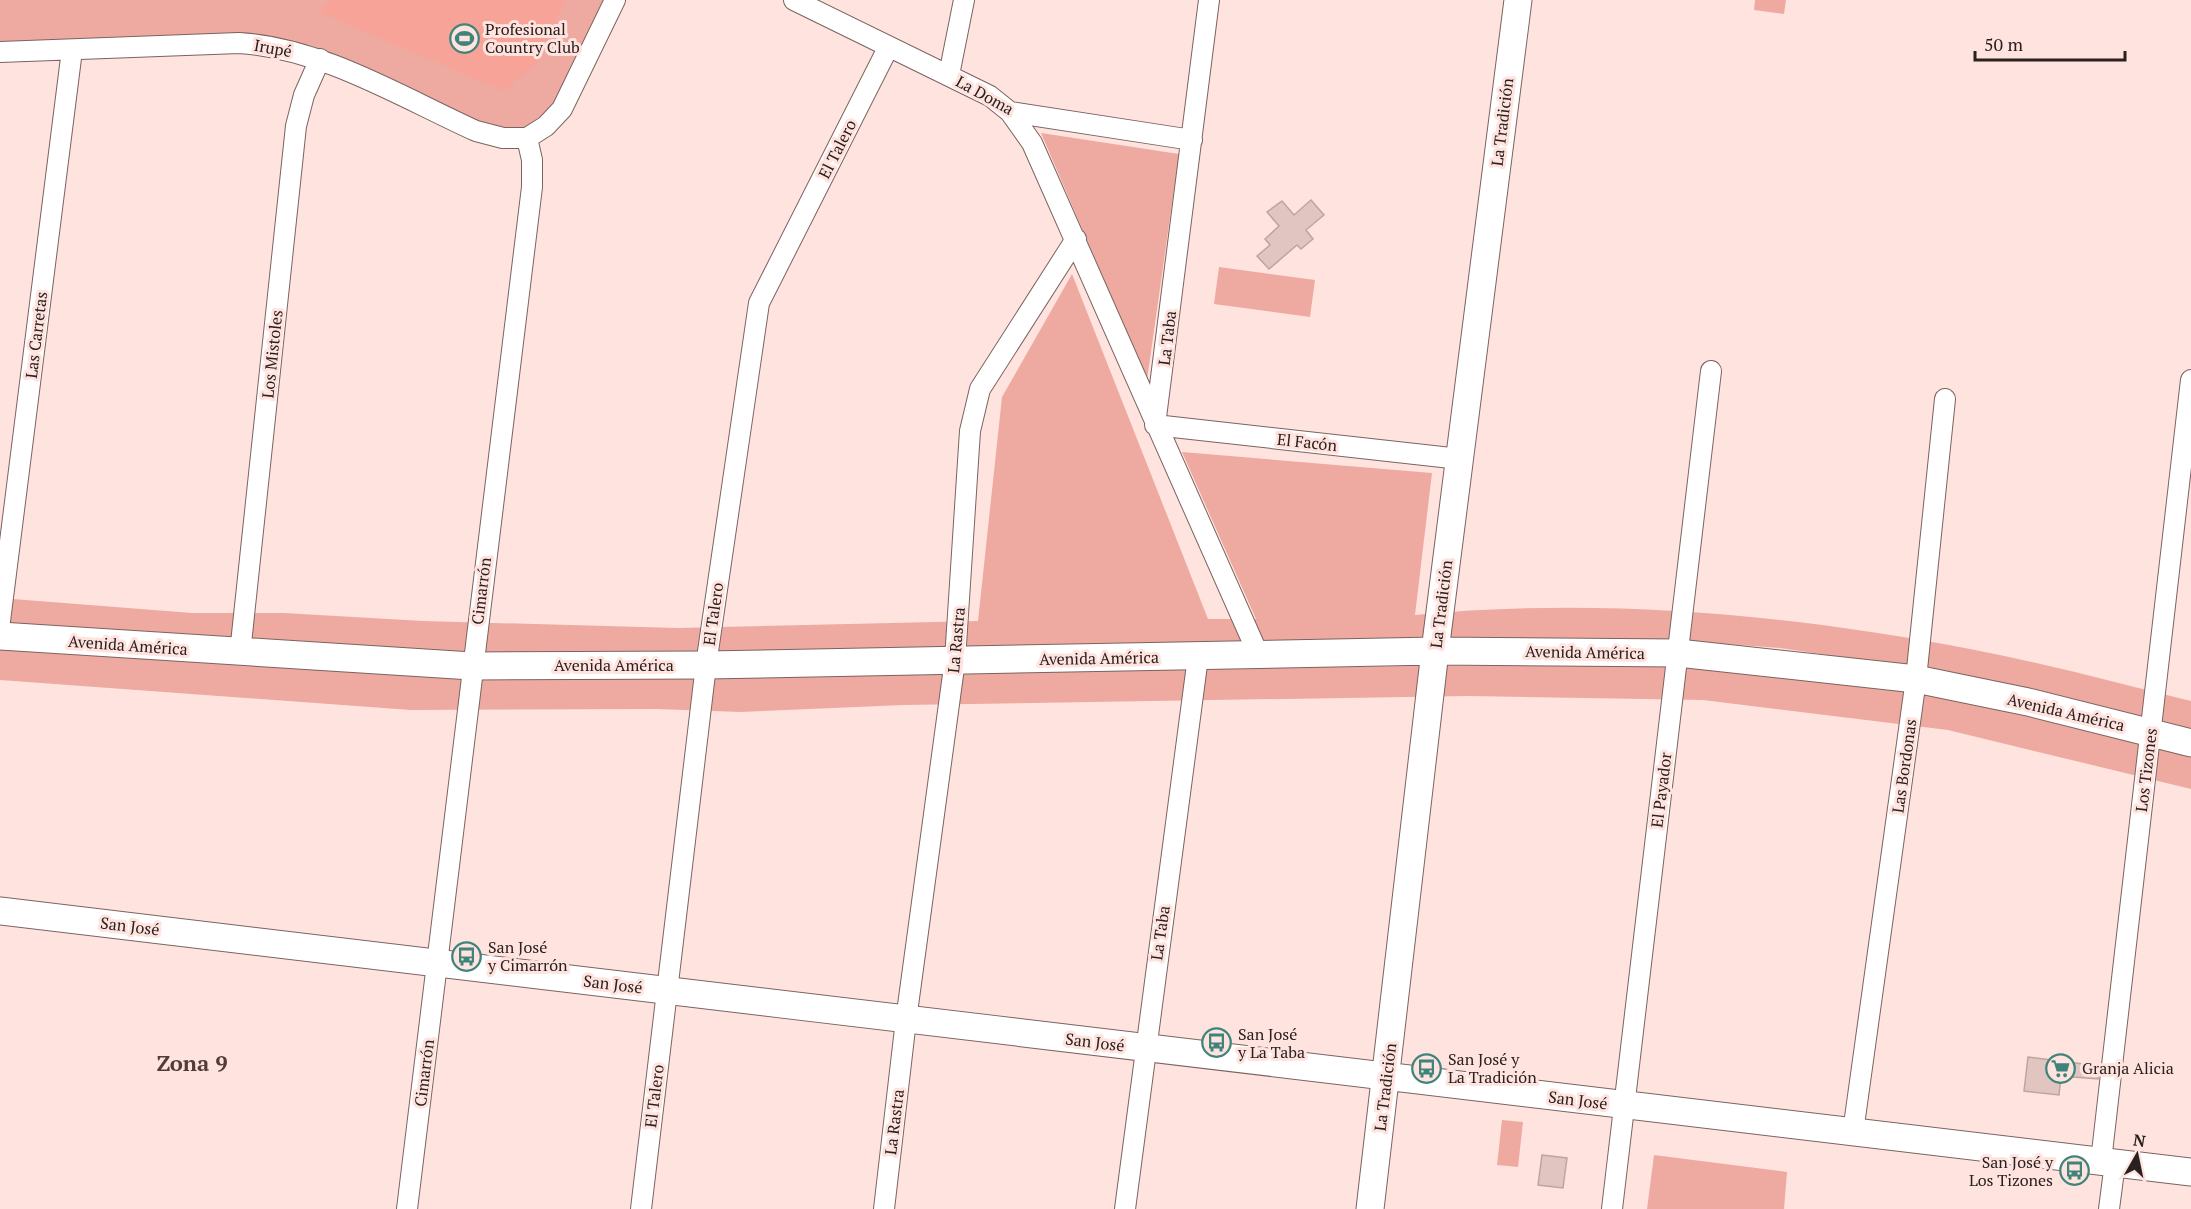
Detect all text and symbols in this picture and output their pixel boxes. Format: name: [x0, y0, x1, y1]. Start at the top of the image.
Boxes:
place label: Profesional Country Club: [485, 18, 580, 58]
sports icon: Profesional Country Club: [448, 22, 480, 54]
scale bar: [1975, 24, 2125, 62]
text: 50 m: [1984, 32, 2024, 56]
street label: Irupé: [252, 34, 294, 62]
street label: La Doma: [952, 70, 1018, 120]
street label: La Tradición: [1486, 76, 1518, 167]
street label: El Talero: [813, 116, 861, 182]
street label: Las Carretas: [20, 290, 52, 380]
street label: Los Mistoles: [256, 309, 288, 399]
street label: La Taba: [1153, 309, 1181, 367]
street label: El Facón: [1276, 428, 1339, 456]
street label: Cimarrón: [466, 556, 496, 626]
street label: La Tradición: [1425, 558, 1457, 649]
street label: El Talero: [698, 581, 728, 647]
street label: La Rastra: [942, 606, 970, 674]
street label: Avenida América: [67, 630, 189, 660]
street label: Avenida América: [1525, 640, 1645, 664]
street label: Avenida América: [1039, 646, 1159, 670]
street label: Avenida América: [554, 654, 674, 676]
street label: Avenida América: [2005, 688, 2127, 736]
street label: Las Bordonas: [1887, 717, 1921, 814]
street label: Los Tizones: [2130, 727, 2162, 813]
street label: El Payador: [1645, 750, 1677, 829]
street label: La Taba: [1145, 904, 1175, 962]
street label: San José: [99, 911, 161, 941]
place label: San José y Cimarrón: [487, 936, 568, 976]
bus stop icon: San José y Cimarrón: [451, 940, 483, 972]
street label: San José: [582, 969, 644, 999]
place label: San José y La Taba: [1237, 1023, 1305, 1063]
street label: San José: [1064, 1027, 1126, 1057]
bus stop icon: San José y La Taba: [1201, 1027, 1233, 1059]
street label: Cimarrón: [409, 1038, 439, 1108]
street label: La Tradición: [1369, 1041, 1401, 1132]
district label: Zona 9: [156, 1048, 228, 1077]
place label: San José y La Tradición: [1448, 1048, 1537, 1088]
bus stop icon: San José y La Tradición: [1411, 1052, 1443, 1084]
supermarket icon: Granja Alicia: [2045, 1052, 2077, 1084]
place label: Granja Alicia: [2082, 1057, 2174, 1079]
street label: El Talero: [639, 1063, 669, 1129]
street label: San José: [1547, 1085, 1609, 1115]
street label: La Rastra: [879, 1088, 909, 1156]
north arrow: [2107, 1125, 2167, 1185]
text: N: [2132, 1128, 2147, 1152]
place label: San José y Los Tizones: [1969, 1151, 2054, 1191]
bus stop icon: San José y Los Tizones: [2058, 1155, 2090, 1187]

